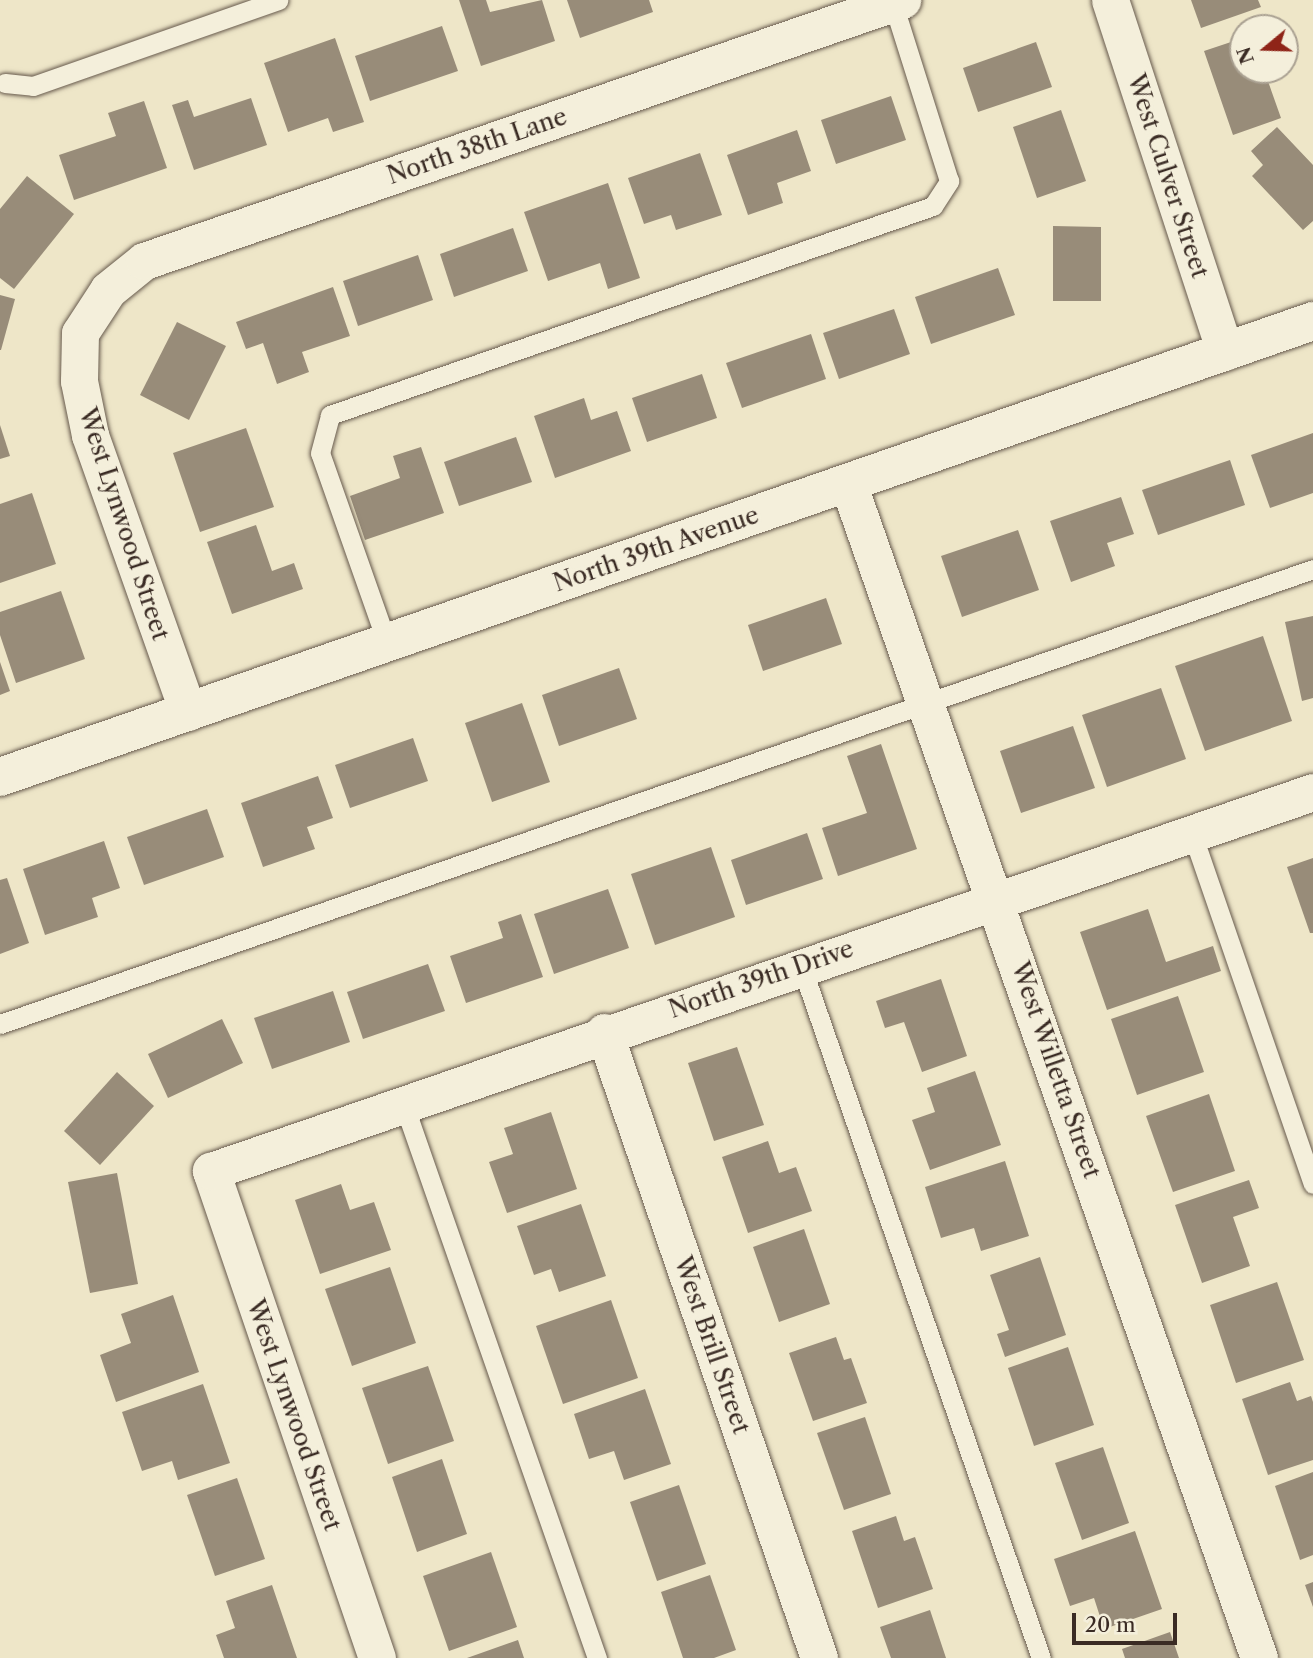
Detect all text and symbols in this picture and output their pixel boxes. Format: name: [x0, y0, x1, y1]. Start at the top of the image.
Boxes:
north arrow: [1229, 14, 1299, 84]
text: N: [1232, 44, 1259, 67]
street label: West Culver Street: [1121, 70, 1215, 282]
street label: North 38th Lane: [383, 102, 571, 190]
street label: West Lynwood Street: [73, 404, 175, 644]
street label: North 39th Avenue: [549, 500, 763, 598]
street label: North 39th Drive: [665, 934, 857, 1024]
street label: West Willetta Street: [1005, 957, 1107, 1183]
street label: West Brill Street: [668, 1253, 756, 1437]
street label: West Lynwood Street: [241, 1296, 347, 1534]
scale bar: [1075, 1598, 1180, 1642]
text: 20 m: [1085, 1612, 1136, 1637]

